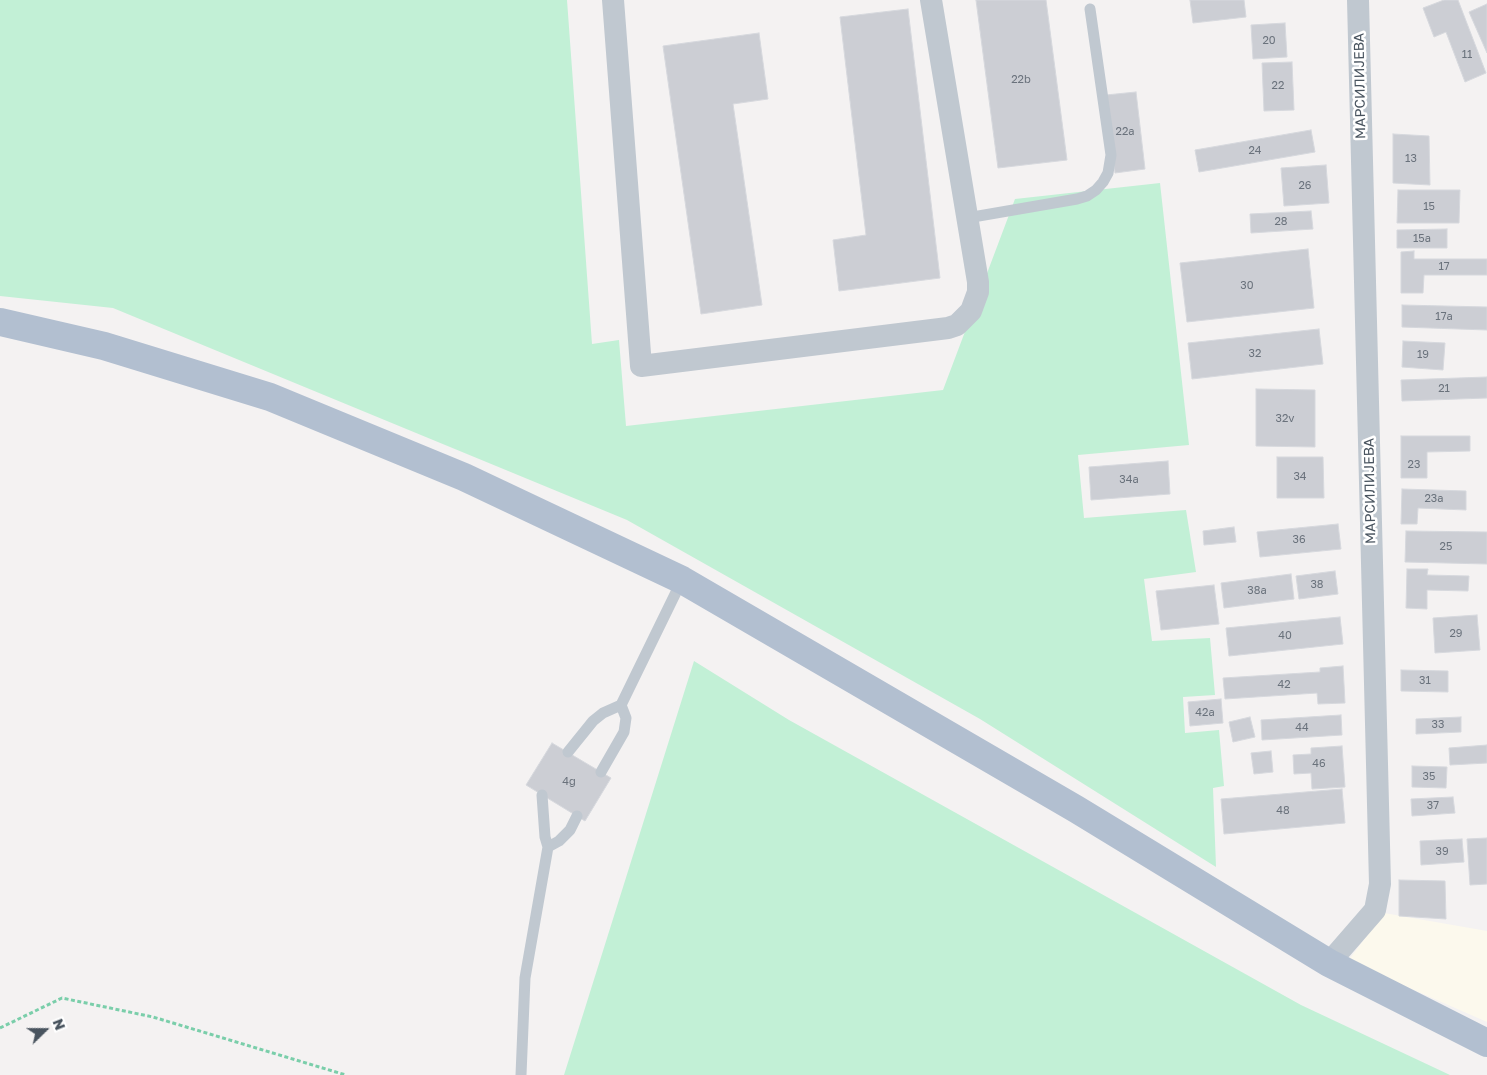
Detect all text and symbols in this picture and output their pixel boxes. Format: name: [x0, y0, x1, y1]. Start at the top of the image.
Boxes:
street label: МАРСИЛИЈЕВА: [1351, 33, 1369, 139]
house number: 20: [1262, 34, 1276, 48]
house number: 11: [1462, 48, 1472, 62]
house number: 22b: [1011, 73, 1031, 87]
house number: 22: [1272, 79, 1284, 93]
house number: 22a: [1116, 125, 1134, 139]
house number: 24: [1248, 144, 1262, 158]
house number: 13: [1405, 152, 1417, 166]
house number: 26: [1298, 179, 1312, 193]
house number: 15: [1423, 200, 1435, 214]
house number: 28: [1274, 215, 1288, 229]
house number: 15a: [1413, 232, 1431, 246]
house number: 17: [1438, 260, 1450, 274]
house number: 30: [1240, 279, 1254, 293]
house number: 17a: [1435, 310, 1453, 324]
house number: 32: [1249, 347, 1261, 361]
house number: 19: [1417, 348, 1429, 362]
house number: 21: [1438, 382, 1450, 396]
house number: 32v: [1276, 412, 1294, 426]
street label: МАРСИЛИЈЕВА: [1361, 438, 1379, 544]
house number: 23: [1408, 458, 1420, 472]
house number: 34: [1293, 470, 1307, 484]
house number: 34a: [1119, 473, 1139, 487]
house number: 23a: [1424, 492, 1444, 506]
house number: 36: [1292, 533, 1306, 547]
house number: 25: [1440, 540, 1452, 554]
house number: 38: [1310, 578, 1324, 592]
house number: 38a: [1247, 584, 1267, 598]
house number: 29: [1449, 627, 1463, 641]
house number: 40: [1278, 629, 1292, 643]
house number: 31: [1419, 674, 1431, 688]
house number: 42: [1277, 678, 1291, 692]
house number: 42a: [1195, 706, 1215, 720]
house number: 33: [1432, 718, 1444, 732]
house number: 44: [1295, 721, 1309, 735]
house number: 46: [1312, 757, 1326, 771]
house number: 35: [1423, 770, 1435, 784]
house number: 4g: [562, 775, 576, 789]
house number: 37: [1427, 799, 1439, 813]
house number: 48: [1276, 804, 1290, 818]
house number: 39: [1435, 845, 1449, 859]
north arrow: [20, 1005, 70, 1055]
text: N: [49, 1016, 69, 1032]

